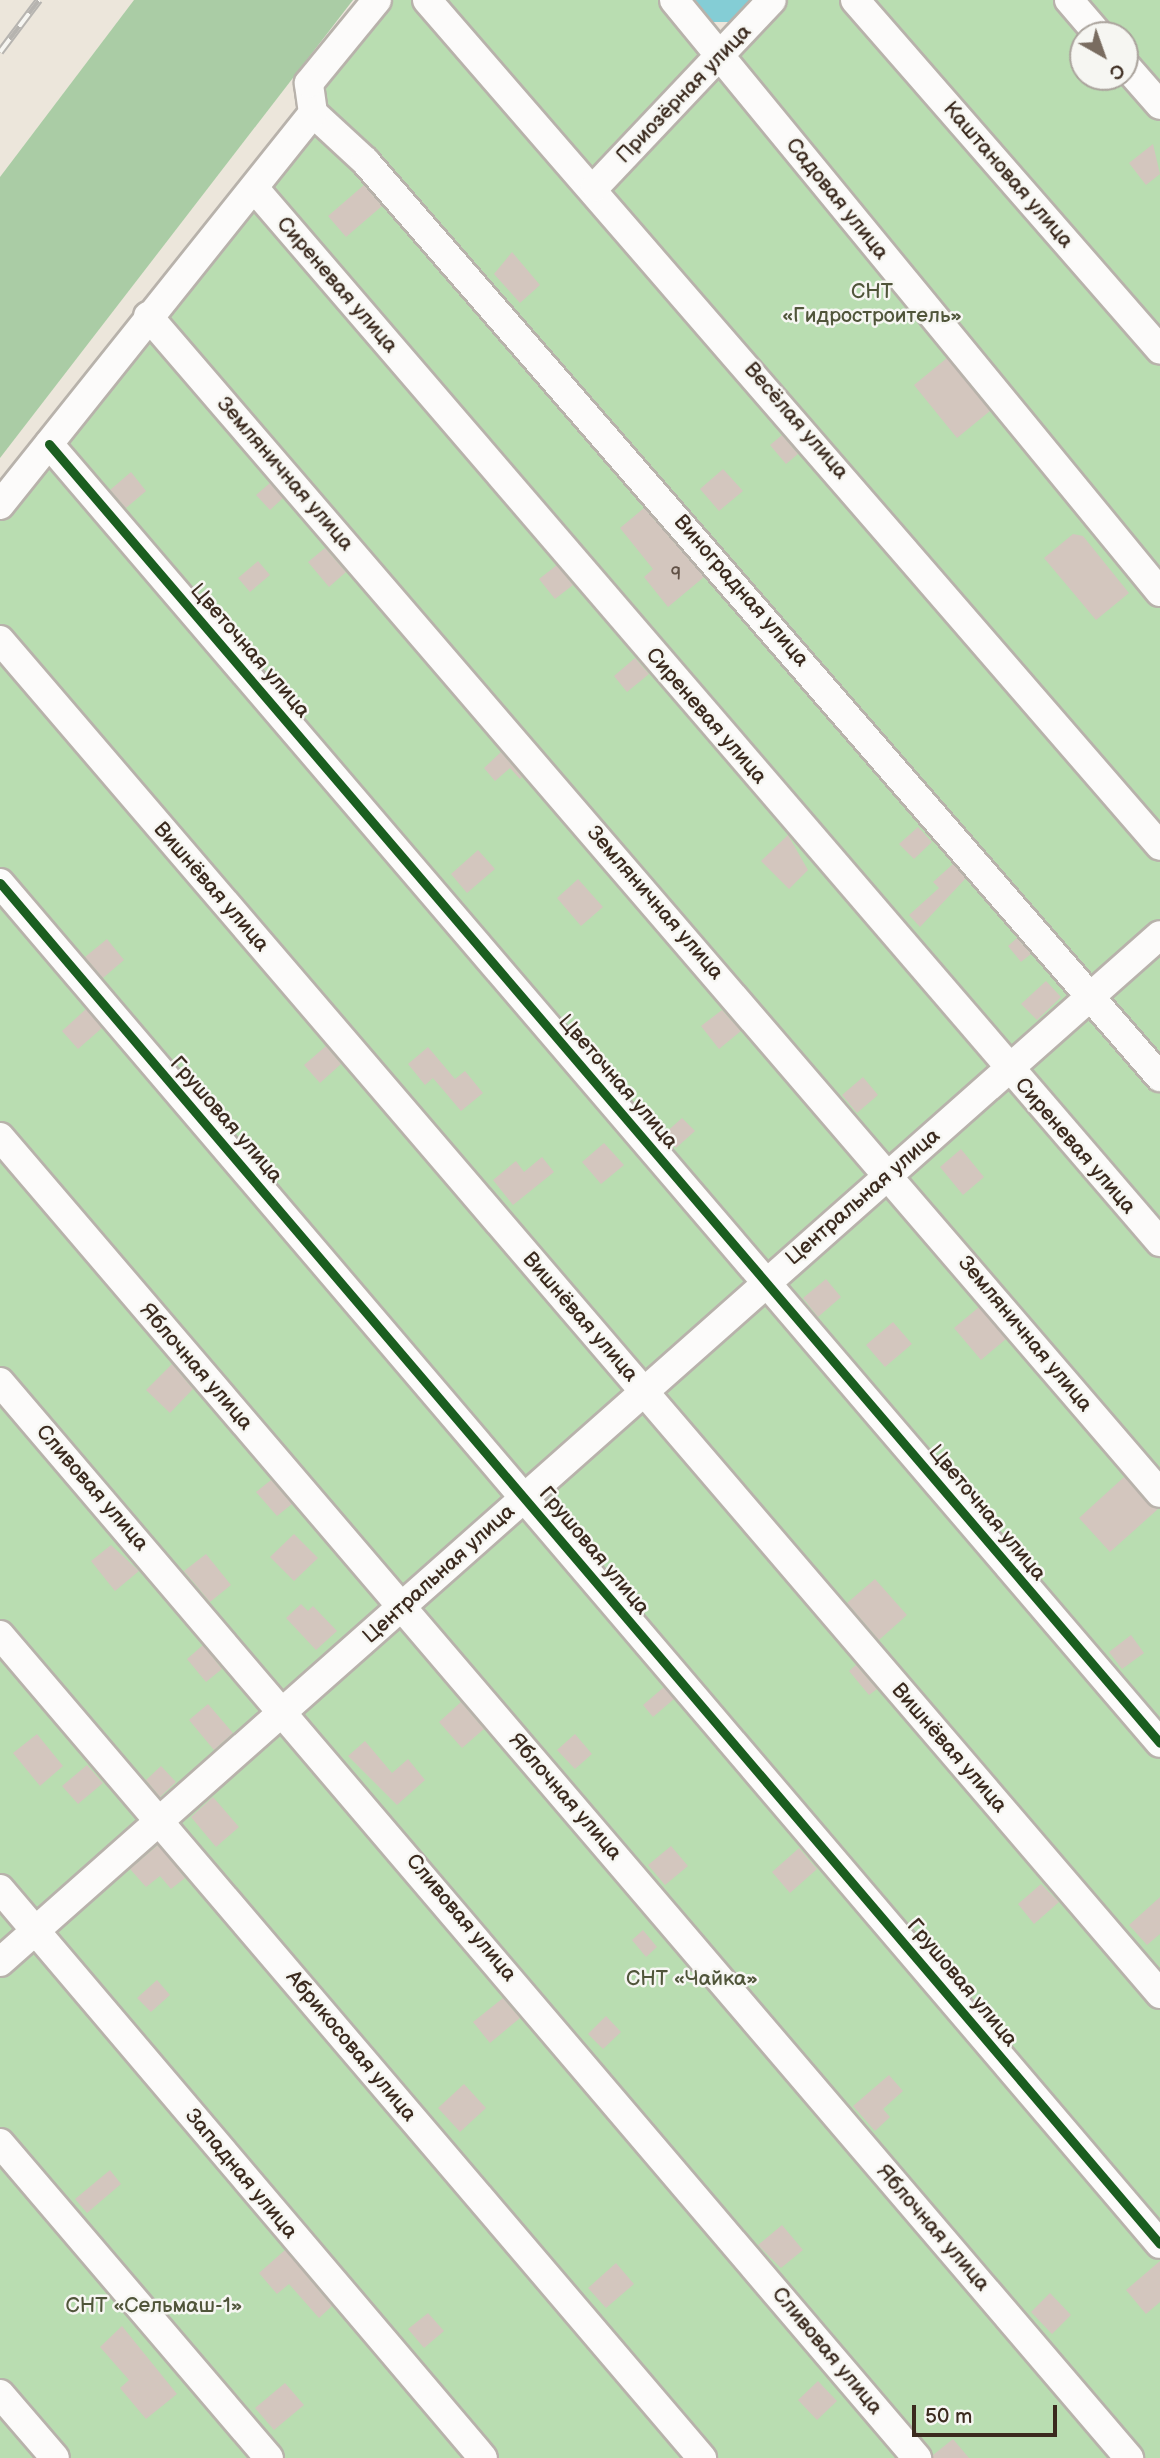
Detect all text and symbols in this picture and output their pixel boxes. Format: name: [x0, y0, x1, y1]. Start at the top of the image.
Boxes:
street label: Приозёрная улица: [611, 19, 757, 169]
north arrow: [1069, 21, 1139, 91]
text: С: [1104, 58, 1129, 84]
street label: Каштановая улица: [938, 97, 1078, 253]
street label: Садовая улица: [780, 133, 894, 265]
street label: Сиреневая улица: [271, 212, 403, 358]
park label: СНТ «Гидростроитель»: [782, 279, 962, 329]
street label: Весёлая улица: [738, 357, 854, 485]
street label: Земляничная улица: [211, 392, 359, 556]
street label: Виноградная улица: [668, 510, 814, 672]
house number: 9: [671, 564, 681, 586]
street label: Цветочная улица: [185, 579, 315, 723]
street label: Сиреневая улица: [640, 643, 772, 789]
street label: Вишнёвая улица: [148, 817, 274, 957]
street label: Земляничная улица: [581, 821, 729, 985]
street label: Цветочная улица: [553, 1010, 683, 1154]
street label: Грушовая улица: [164, 1052, 288, 1188]
street label: Сиреневая улица: [1009, 1073, 1141, 1219]
street label: Центральная улица: [781, 1123, 945, 1271]
street label: Вишнёвая улица: [517, 1247, 643, 1387]
street label: Земляничная улица: [952, 1251, 1098, 1417]
street label: Яблочная улица: [134, 1298, 258, 1436]
street label: Сливовая улица: [30, 1420, 154, 1556]
street label: Цветочная улица: [923, 1440, 1051, 1586]
street label: Грушовая улица: [533, 1482, 655, 1620]
street label: Центральная улица: [358, 1499, 520, 1649]
street label: Вишнёвая улица: [886, 1678, 1012, 1818]
street label: Яблочная улица: [503, 1728, 627, 1866]
street label: Сливовая улица: [400, 1849, 522, 1987]
street label: Грушовая улица: [901, 1914, 1023, 2052]
street label: Абрикосовая улица: [280, 1965, 422, 2127]
park label: СНТ «Чайка»: [626, 1966, 758, 1992]
street label: Западная улица: [179, 2104, 303, 2244]
street label: Яблочная улица: [871, 2159, 995, 2297]
street label: Сливовая улица: [766, 2282, 888, 2420]
park label: СНТ «Сельмаш-1»: [66, 2293, 242, 2319]
scale bar: [915, 2392, 1060, 2436]
text: 50 m: [925, 2404, 972, 2429]

